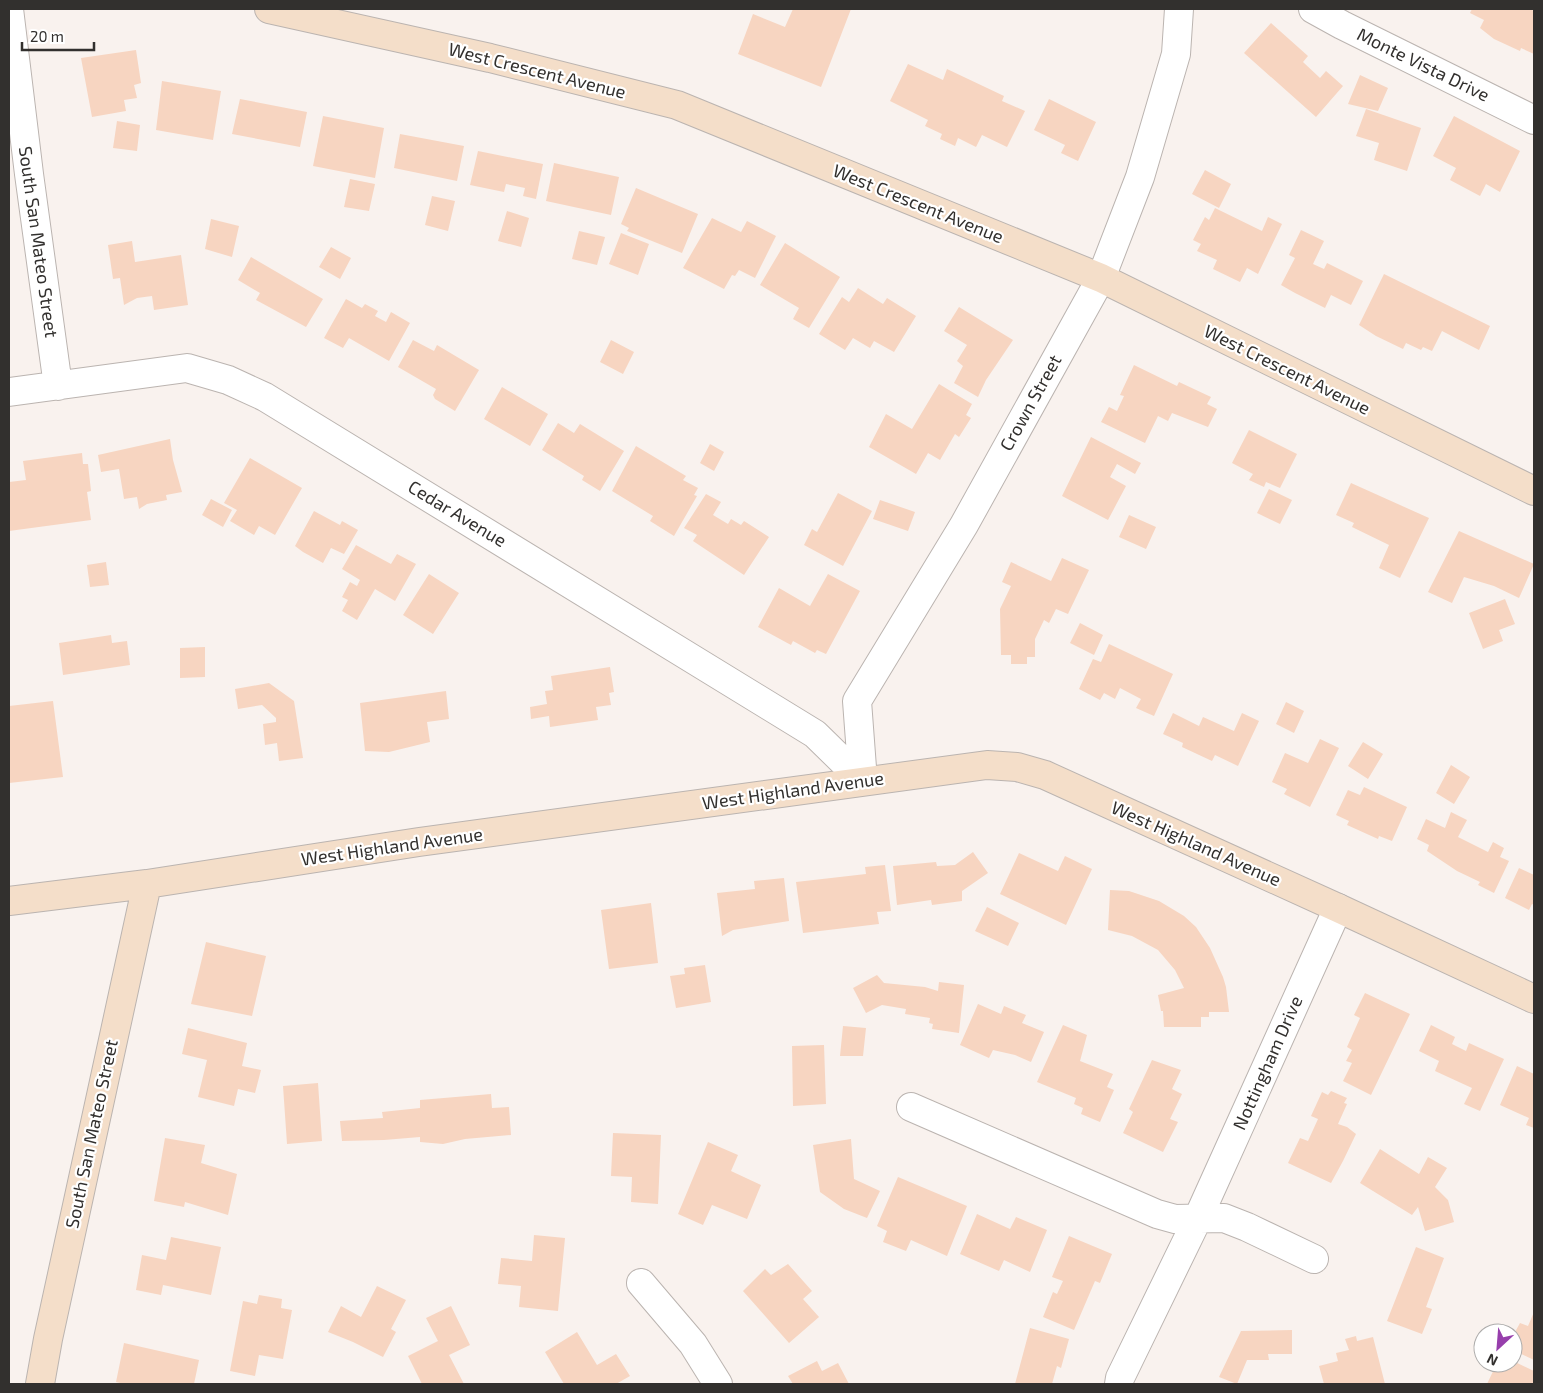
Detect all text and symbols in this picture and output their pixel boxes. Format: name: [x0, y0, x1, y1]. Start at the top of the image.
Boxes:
scale bar: [22, 20, 95, 52]
street label: Monte Vista Drive: [1354, 23, 1493, 106]
text: 20 m: [30, 27, 64, 45]
street label: West Crescent Avenue: [446, 37, 628, 103]
street label: South San Mateo Street: [15, 145, 63, 339]
street label: West Crescent Avenue: [830, 159, 1007, 247]
street label: West Crescent Avenue: [1201, 319, 1374, 419]
street label: Crown Street: [995, 350, 1066, 455]
street label: Cedar Avenue: [404, 475, 511, 551]
street label: West Highland Avenue: [701, 766, 885, 814]
street label: West Highland Avenue: [1108, 796, 1285, 890]
street label: West Highland Avenue: [300, 822, 484, 870]
street label: Nottingham Drive: [1228, 992, 1307, 1133]
street label: South San Mateo Street: [60, 1037, 122, 1230]
north arrow: [1473, 1323, 1523, 1373]
text: N: [1484, 1350, 1500, 1370]

